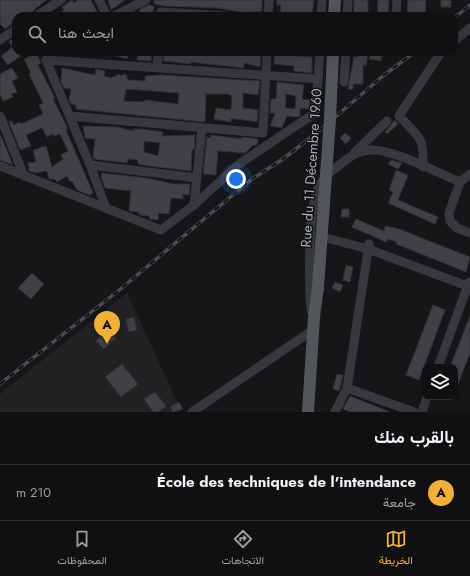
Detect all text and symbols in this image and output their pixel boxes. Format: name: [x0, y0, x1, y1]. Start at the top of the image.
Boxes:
search box: [12, 12, 458, 56]
text: ابحث هنا: [58, 22, 114, 44]
icon: search: [26, 23, 48, 45]
street label: Rue du 11 Décembre 1960: [295, 88, 327, 248]
your location: [226, 169, 246, 189]
pin: A: [94, 311, 120, 344]
map controls: [422, 364, 458, 400]
button: layers: [422, 364, 458, 400]
text: بالقرب منك: [374, 425, 454, 449]
text: École des techniques de l'intendance: [157, 471, 416, 493]
text: 210 m: [16, 483, 51, 502]
text: A: [436, 483, 446, 502]
text: جامعة: [383, 493, 416, 512]
tab: المحفوظات: [57, 528, 107, 570]
tab: الاتجاهات: [221, 528, 264, 570]
tab: الخريطة: [379, 528, 413, 570]

